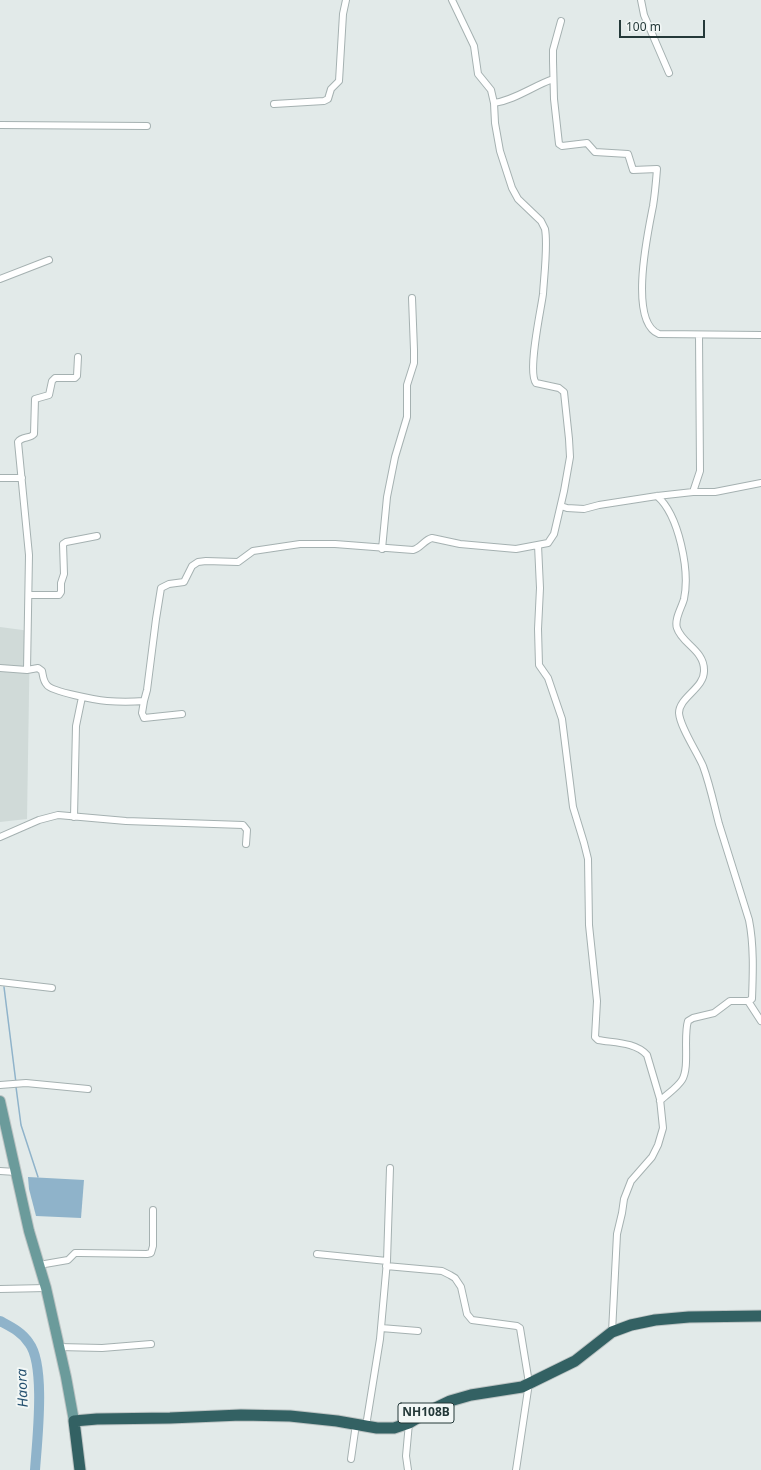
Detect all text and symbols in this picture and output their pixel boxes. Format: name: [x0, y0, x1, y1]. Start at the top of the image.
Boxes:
scale bar: [621, 12, 707, 38]
text: 100 m: [626, 18, 661, 35]
water label: Haora: [14, 1368, 32, 1408]
road number: NH108B: [398, 1403, 454, 1423]

